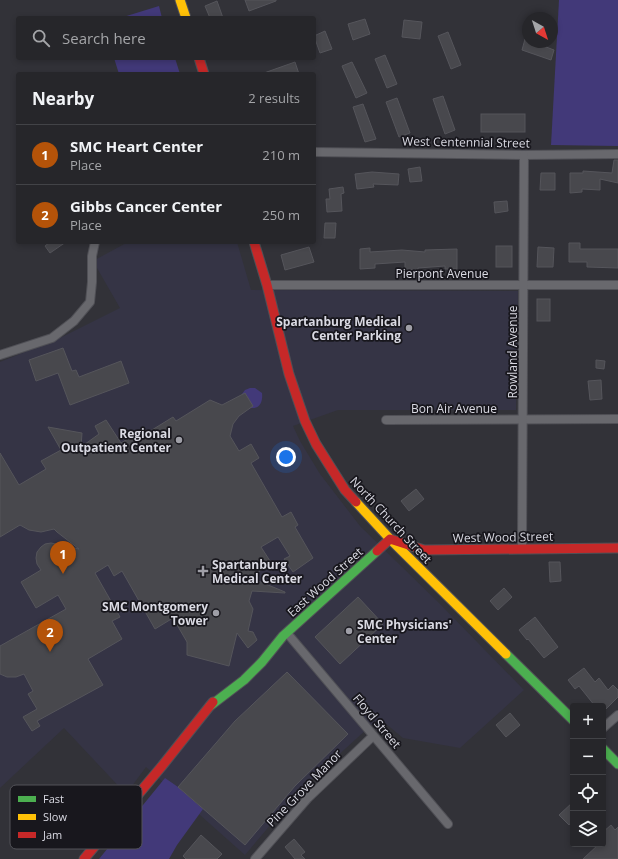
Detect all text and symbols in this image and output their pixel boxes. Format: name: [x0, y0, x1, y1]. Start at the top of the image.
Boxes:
north arrow: [522, 12, 558, 48]
search box: [16, 16, 316, 60]
icon: search: [30, 27, 52, 49]
text: Search here: [62, 28, 146, 48]
text: Nearby: [32, 87, 94, 110]
text: 2 results: [248, 89, 300, 107]
street label: West Centennial Street: [402, 132, 530, 152]
text: SMC Heart Center: [70, 136, 203, 156]
text: 1: [41, 146, 49, 164]
text: 210 m: [262, 146, 300, 164]
text: Place: [70, 156, 102, 174]
text: Gibbs Cancer Center: [70, 196, 222, 216]
text: 2: [41, 206, 49, 224]
text: 250 m: [262, 206, 300, 224]
text: Place: [70, 216, 102, 234]
street label: Pierpont Avenue: [396, 265, 489, 282]
street label: Rowland Avenue: [504, 305, 521, 399]
place label: Spartanburg Medical Center Parking: [276, 313, 401, 344]
marker: Spartanburg Medical Center Parking: [404, 323, 414, 333]
street label: Bon Air Avenue: [411, 400, 497, 417]
place label: Regional Outpatient Center: [61, 425, 172, 456]
marker: Regional Outpatient Center: [174, 435, 184, 445]
your location: [276, 447, 296, 467]
street label: North Church Street: [346, 473, 436, 567]
street label: West Wood Street: [453, 528, 553, 546]
pin: 1: [50, 541, 76, 574]
street label: East Wood Street: [284, 544, 366, 620]
place label: Spartanburg Medical Center: [212, 556, 303, 587]
marker: Spartanburg Medical Center: [197, 565, 209, 577]
place label: SMC Montgomery Tower: [102, 598, 209, 629]
marker: SMC Montgomery Tower: [211, 608, 221, 618]
place label: SMC Physicians' Center: [357, 616, 452, 647]
pin: 2: [37, 619, 63, 652]
marker: SMC Physicians' Center: [344, 626, 354, 636]
street label: Floyd Street: [349, 690, 405, 752]
map controls: [570, 703, 606, 847]
button: +: [570, 703, 606, 739]
button: −: [570, 739, 606, 775]
street label: Pine Grove Manor: [263, 746, 345, 830]
button: locate: [570, 775, 606, 811]
legend: [10, 785, 142, 849]
text: Fast: [43, 791, 64, 806]
text: Slow: [43, 809, 67, 824]
button: layers: [570, 811, 606, 847]
text: Jam: [42, 827, 62, 842]

